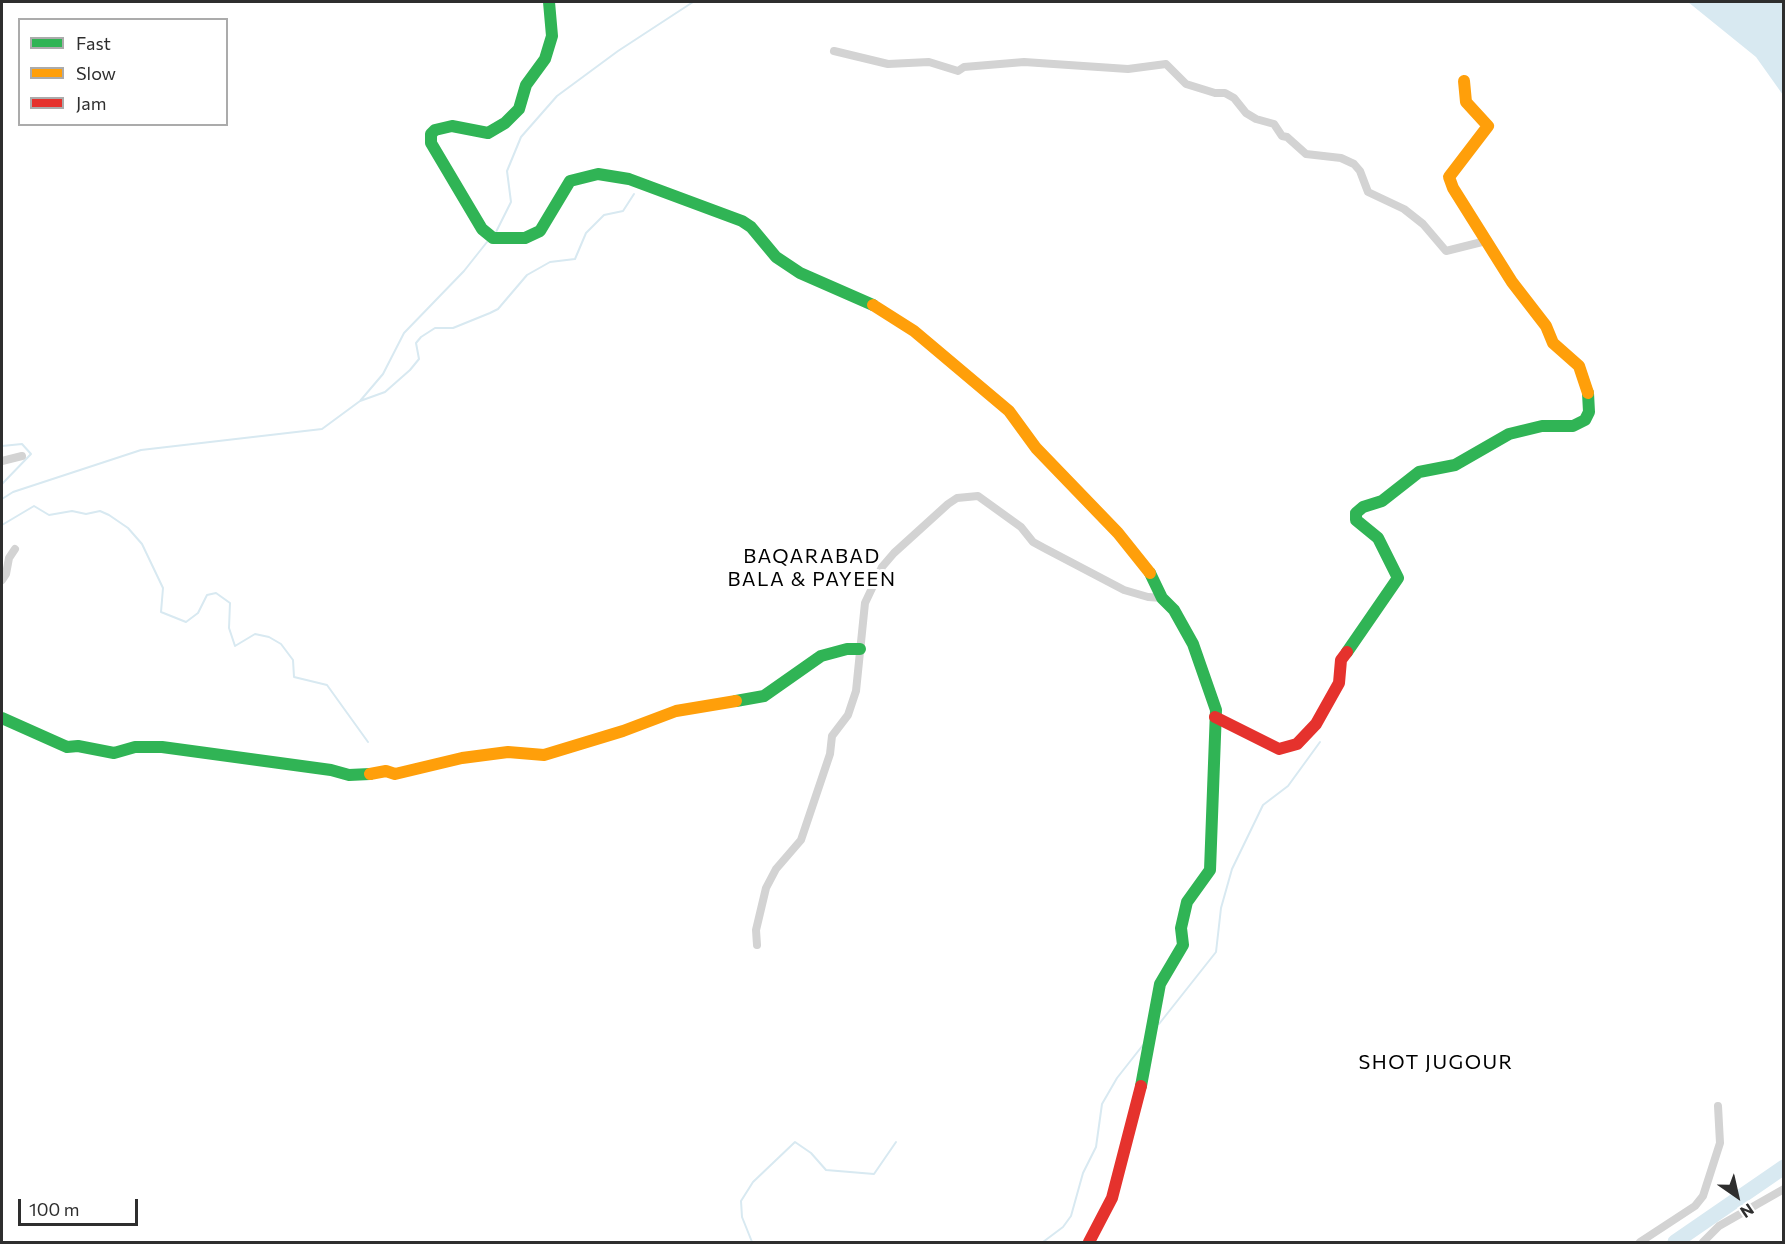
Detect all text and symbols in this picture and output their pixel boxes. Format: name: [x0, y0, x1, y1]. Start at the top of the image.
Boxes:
legend: [18, 18, 228, 126]
text: Fast: [76, 32, 111, 54]
text: Slow: [76, 62, 116, 84]
text: Jam: [76, 92, 106, 114]
district label: BAQARABAD BALA & PAYEEN: [727, 544, 897, 591]
district label: SHOT JUGOUR: [1358, 1050, 1514, 1074]
north arrow: [1707, 1166, 1767, 1226]
scale bar: [21, 1187, 141, 1225]
text: 100 m: [29, 1198, 79, 1220]
text: N: [1737, 1200, 1758, 1223]

